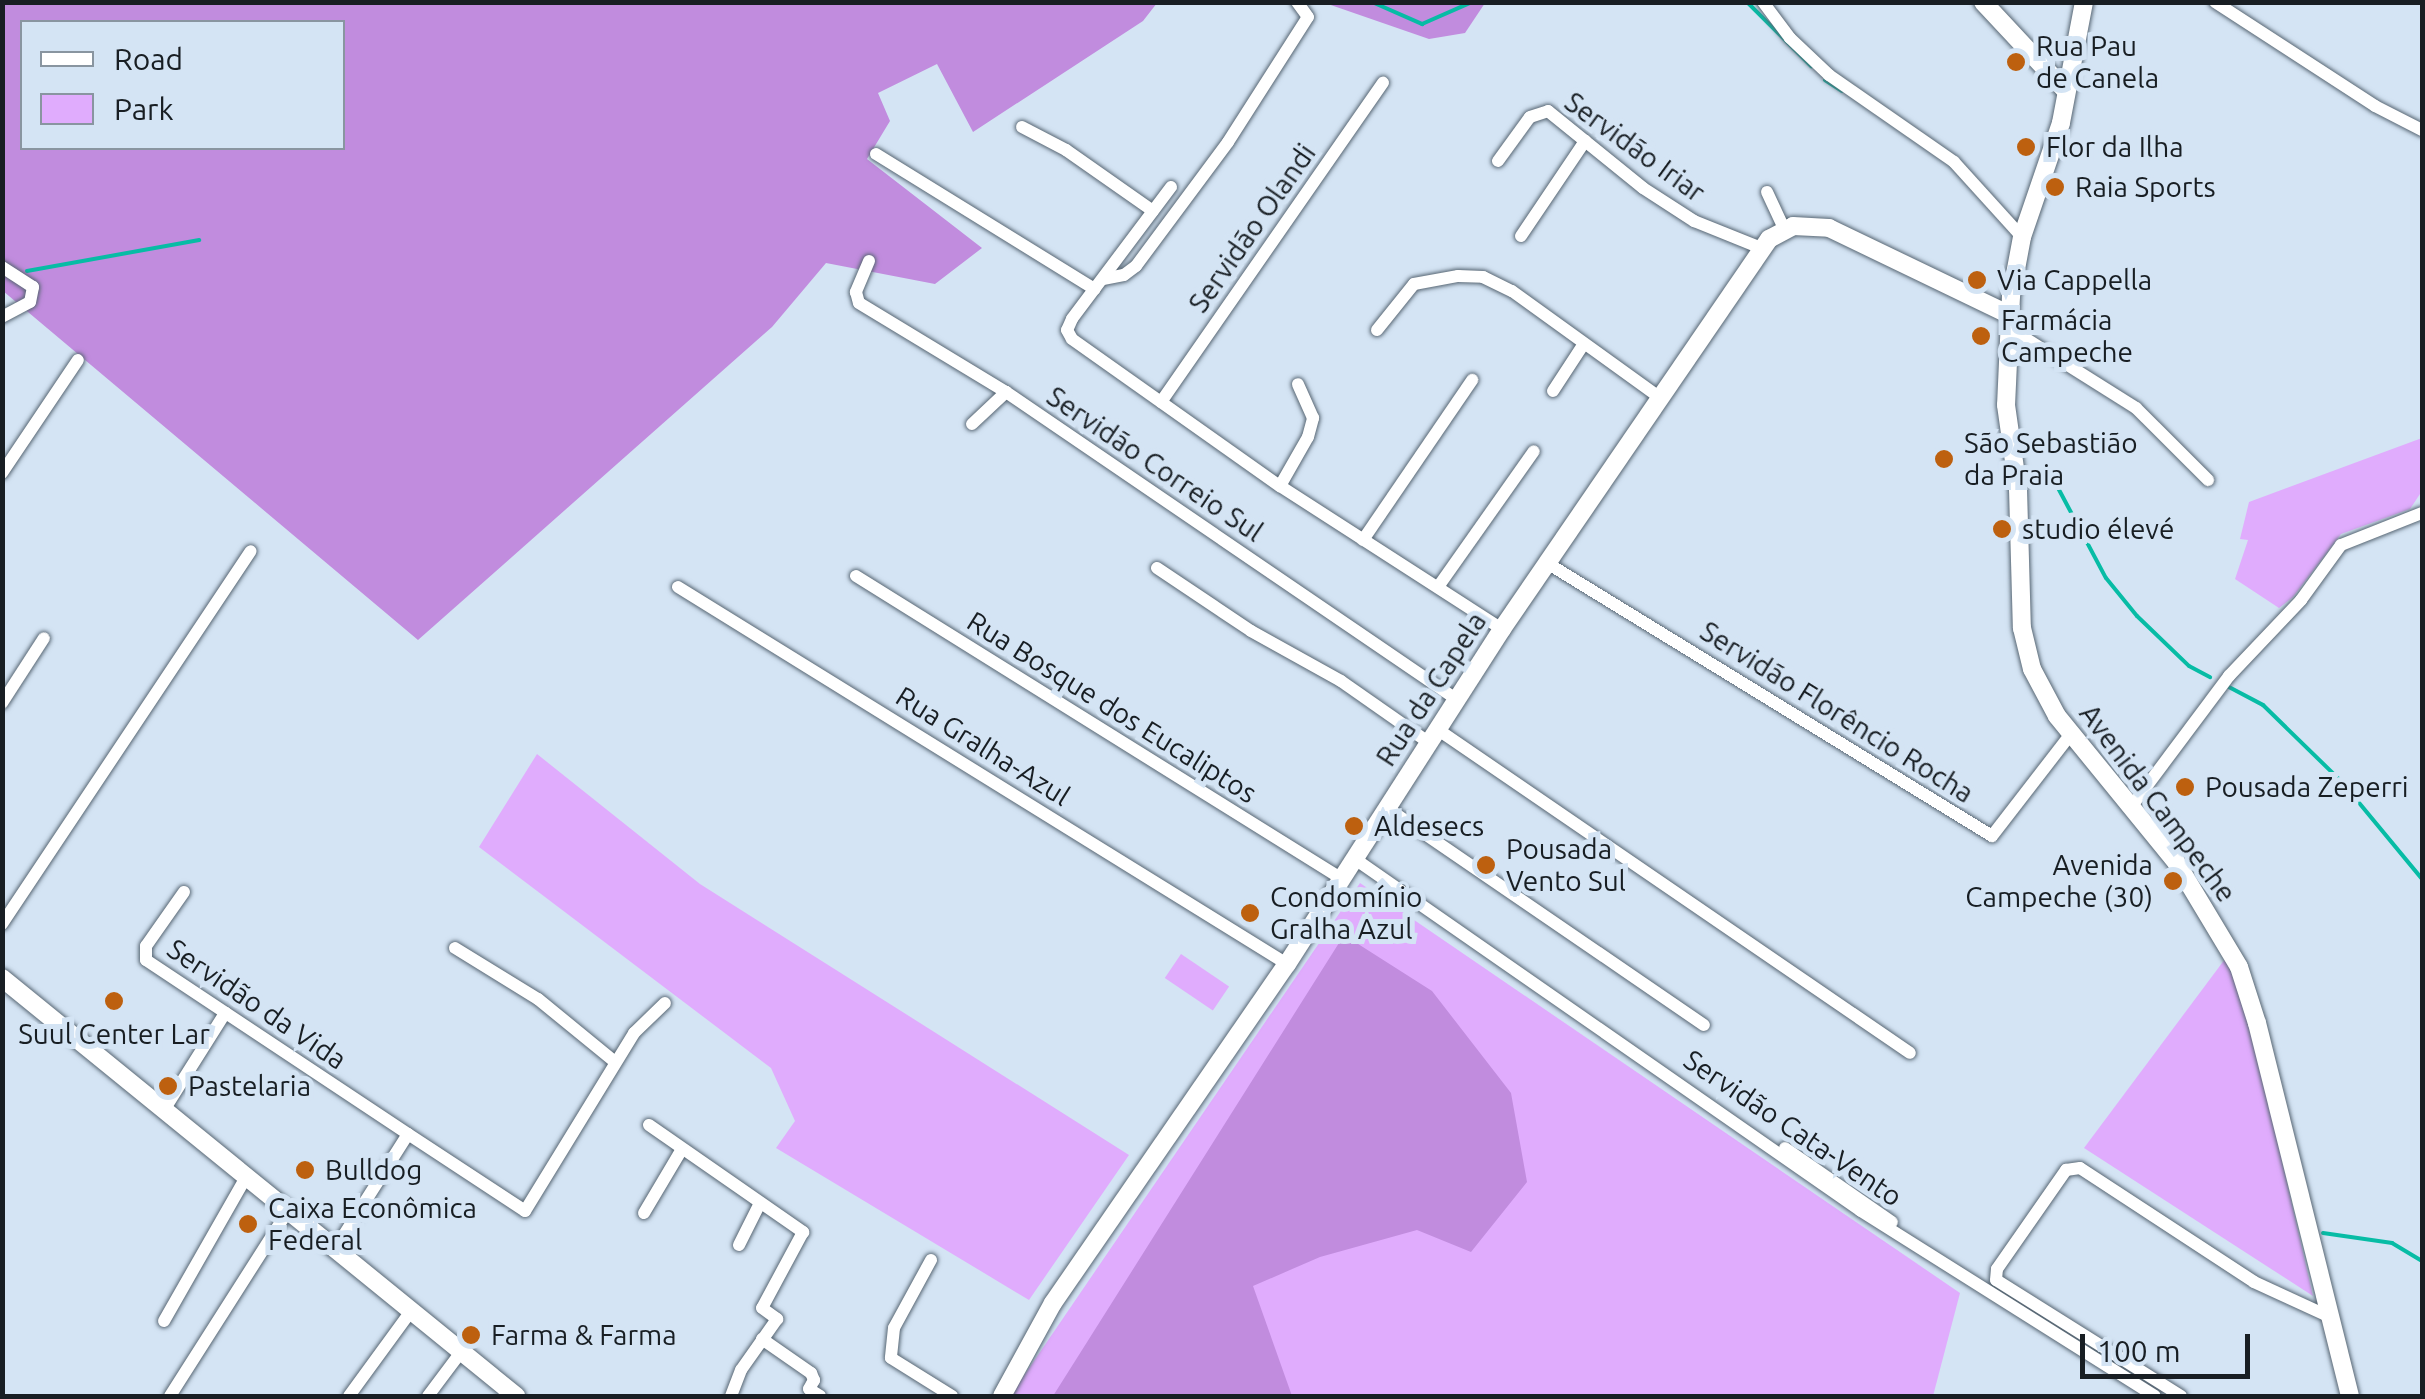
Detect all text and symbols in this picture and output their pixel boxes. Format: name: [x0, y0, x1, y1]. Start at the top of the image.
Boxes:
legend: [20, 20, 345, 150]
place label: Rua Pau de Canela: [2036, 29, 2159, 95]
text: Road: [114, 42, 183, 76]
marker: Rua Pau de Canela: [2005, 51, 2027, 73]
street label: Servidão Iriar: [1558, 85, 1712, 209]
text: Park: [114, 92, 174, 126]
place label: Flor da Ilha: [2046, 130, 2184, 164]
marker: Flor da Ilha: [2015, 136, 2037, 158]
street label: Servidão Olandi: [1181, 137, 1323, 319]
place label: Raia Sports: [2075, 170, 2216, 204]
marker: Raia Sports: [2044, 176, 2066, 198]
place label: Via Cappella: [1997, 263, 2152, 297]
marker: Via Cappella: [1966, 269, 1988, 291]
place label: Farmácia Campeche: [2001, 303, 2133, 369]
marker: Farmácia Campeche: [1970, 325, 1992, 347]
street label: Servidão Correio Sul: [1041, 379, 1269, 549]
place label: São Sebastião da Praia: [1964, 426, 2138, 492]
marker: São Sebastião da Praia: [1933, 448, 1955, 470]
place label: studio élevé: [2022, 512, 2174, 546]
marker: studio élevé: [1991, 518, 2013, 540]
street label: Rua Bosque dos Eucaliptos: [961, 604, 1263, 810]
street label: Rua da Capela: [1369, 606, 1493, 772]
street label: Servidão Florêncio Rocha: [1694, 614, 1980, 810]
street label: Rua Gralha-Azul: [890, 679, 1076, 813]
street label: Avenida Campeche: [2073, 697, 2243, 909]
place label: Pousada Zeperri: [2205, 770, 2409, 804]
marker: Pousada Zeperri: [2174, 776, 2196, 798]
place label: Aldesecs: [1374, 809, 1484, 843]
marker: Aldesecs: [1343, 815, 1365, 837]
place label: Pousada Vento Sul: [1506, 832, 1626, 898]
place label: Avenida Campeche (30): [1965, 848, 2153, 914]
marker: Pousada Vento Sul: [1475, 854, 1497, 876]
marker: Avenida Campeche (30): [2162, 870, 2184, 892]
place label: Condomínio Gralha Azul: [1270, 880, 1422, 946]
marker: Condomínio Gralha Azul: [1239, 902, 1261, 924]
street label: Servidão da Vida: [161, 932, 353, 1076]
marker: Suul Center Lar: [103, 990, 125, 1012]
place label: Suul Center Lar: [18, 1017, 210, 1051]
street label: Servidão Cata-Vento: [1678, 1043, 1908, 1213]
place label: Pastelaria: [188, 1069, 311, 1103]
marker: Pastelaria: [157, 1075, 179, 1097]
place label: Bulldog: [325, 1153, 422, 1187]
marker: Bulldog: [294, 1159, 316, 1181]
place label: Caixa Econômica Federal: [268, 1191, 477, 1257]
marker: Caixa Econômica Federal: [237, 1213, 259, 1235]
scale bar: [2085, 1314, 2255, 1376]
place label: Farma & Farma: [491, 1318, 677, 1352]
marker: Farma & Farma: [460, 1324, 482, 1346]
text: 100 m: [2097, 1334, 2181, 1368]

